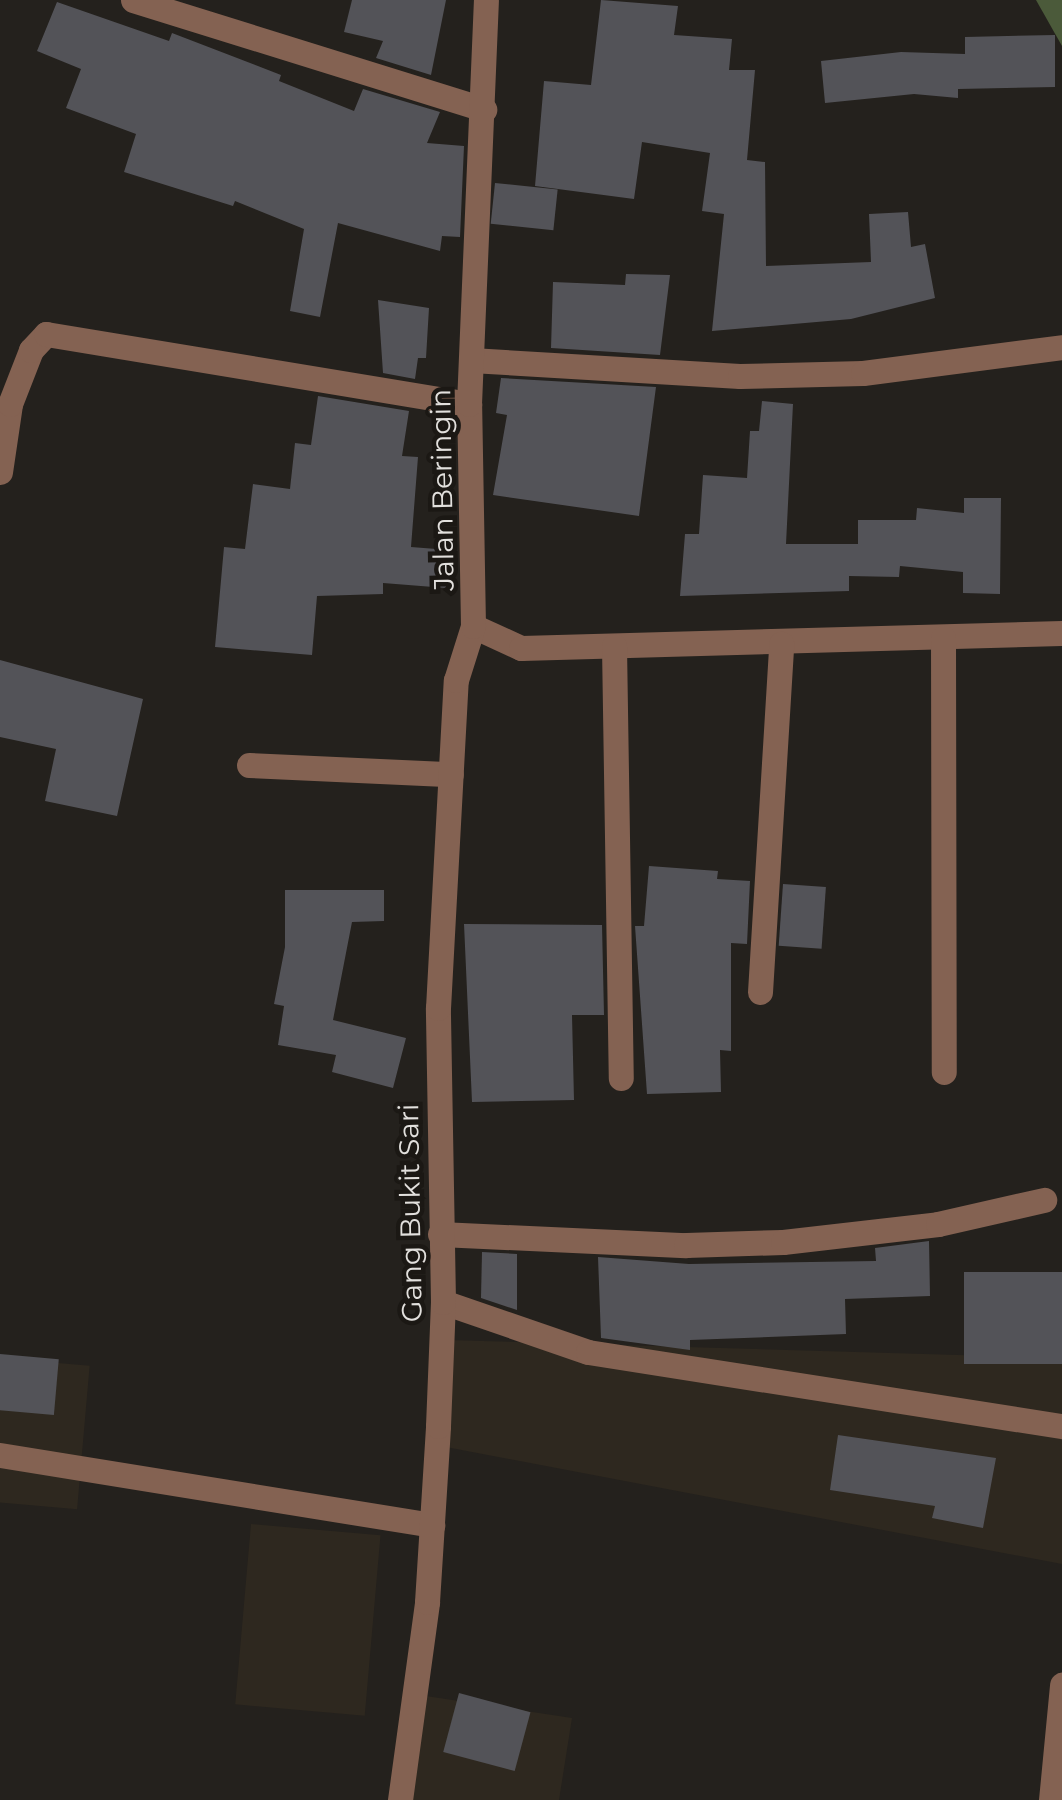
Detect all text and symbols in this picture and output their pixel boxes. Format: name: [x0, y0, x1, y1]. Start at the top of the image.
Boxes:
street label: Jalan Beringin: [423, 389, 461, 591]
street label: Gang Bukit Sari: [391, 1103, 429, 1323]

